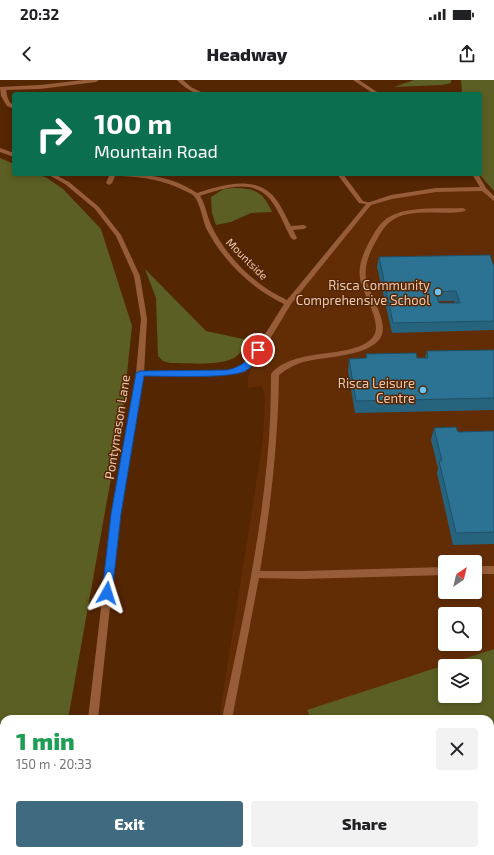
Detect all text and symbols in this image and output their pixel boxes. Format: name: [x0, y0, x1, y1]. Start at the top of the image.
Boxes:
text: 20:32: [20, 5, 59, 23]
icon: back: [16, 43, 38, 65]
text: Headway: [207, 43, 287, 65]
icon: share: [456, 43, 478, 65]
text: 100 m: [94, 106, 172, 140]
icon: right: [28, 108, 80, 160]
text: Mountain Road: [94, 140, 218, 162]
street label: Mountside: [224, 235, 271, 282]
place label: Risca Community Comprehensive School: [296, 277, 430, 308]
marker: Risca Community Comprehensive School: [433, 287, 443, 297]
pin: [241, 333, 275, 367]
icon: arrive: [247, 339, 269, 361]
street label: Pontymason Lane: [101, 374, 133, 480]
place label: Risca Leisure Centre: [338, 375, 415, 406]
marker: Risca Leisure Centre: [418, 385, 428, 395]
north arrow: [438, 555, 482, 599]
map controls: [438, 555, 482, 703]
position arrow: [86, 572, 128, 614]
button: search: [438, 607, 482, 651]
button: layers: [438, 659, 482, 703]
text: 1 min: [16, 726, 75, 755]
button: close: [436, 728, 478, 770]
text: 150 m · 20:33: [16, 756, 92, 772]
button: Exit: [16, 801, 243, 847]
button: Share: [251, 801, 478, 847]

